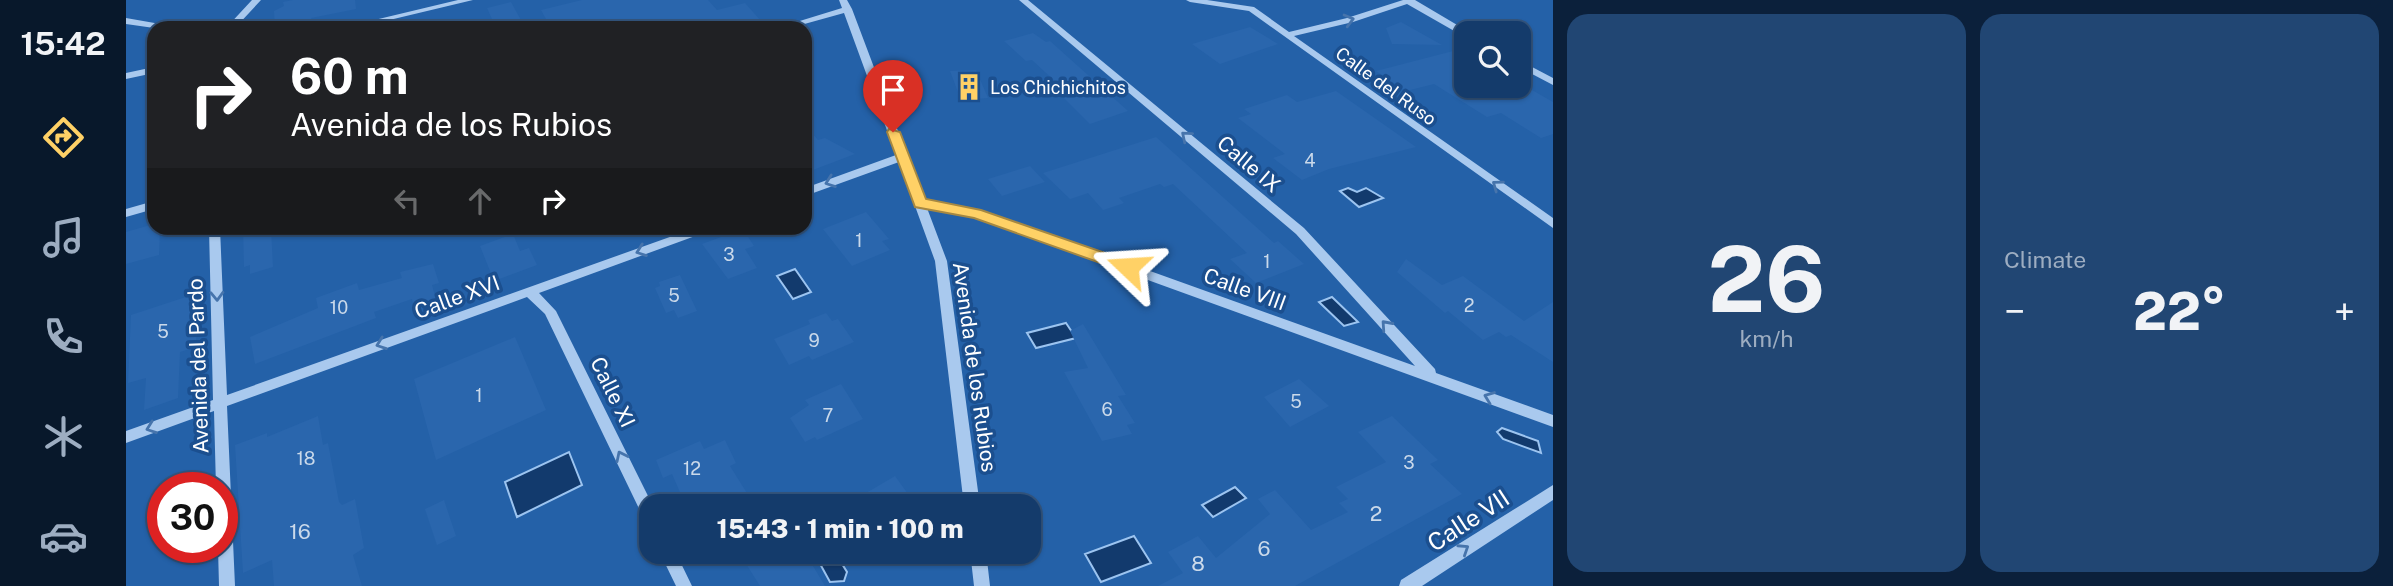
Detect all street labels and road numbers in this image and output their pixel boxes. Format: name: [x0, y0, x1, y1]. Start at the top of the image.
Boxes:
street label: Calle del Ruso: [1332, 42, 1440, 130]
street label: Calle IX: [1212, 130, 1286, 198]
street label: Avenida de los Rubios: [948, 261, 1002, 473]
street label: Calle VIII: [1200, 263, 1290, 315]
street label: Calle XVI: [411, 270, 503, 324]
street label: Avenida del Pardo: [182, 278, 214, 454]
street label: Calle XI: [585, 353, 641, 431]
street label: Calle VII: [1422, 483, 1514, 557]

